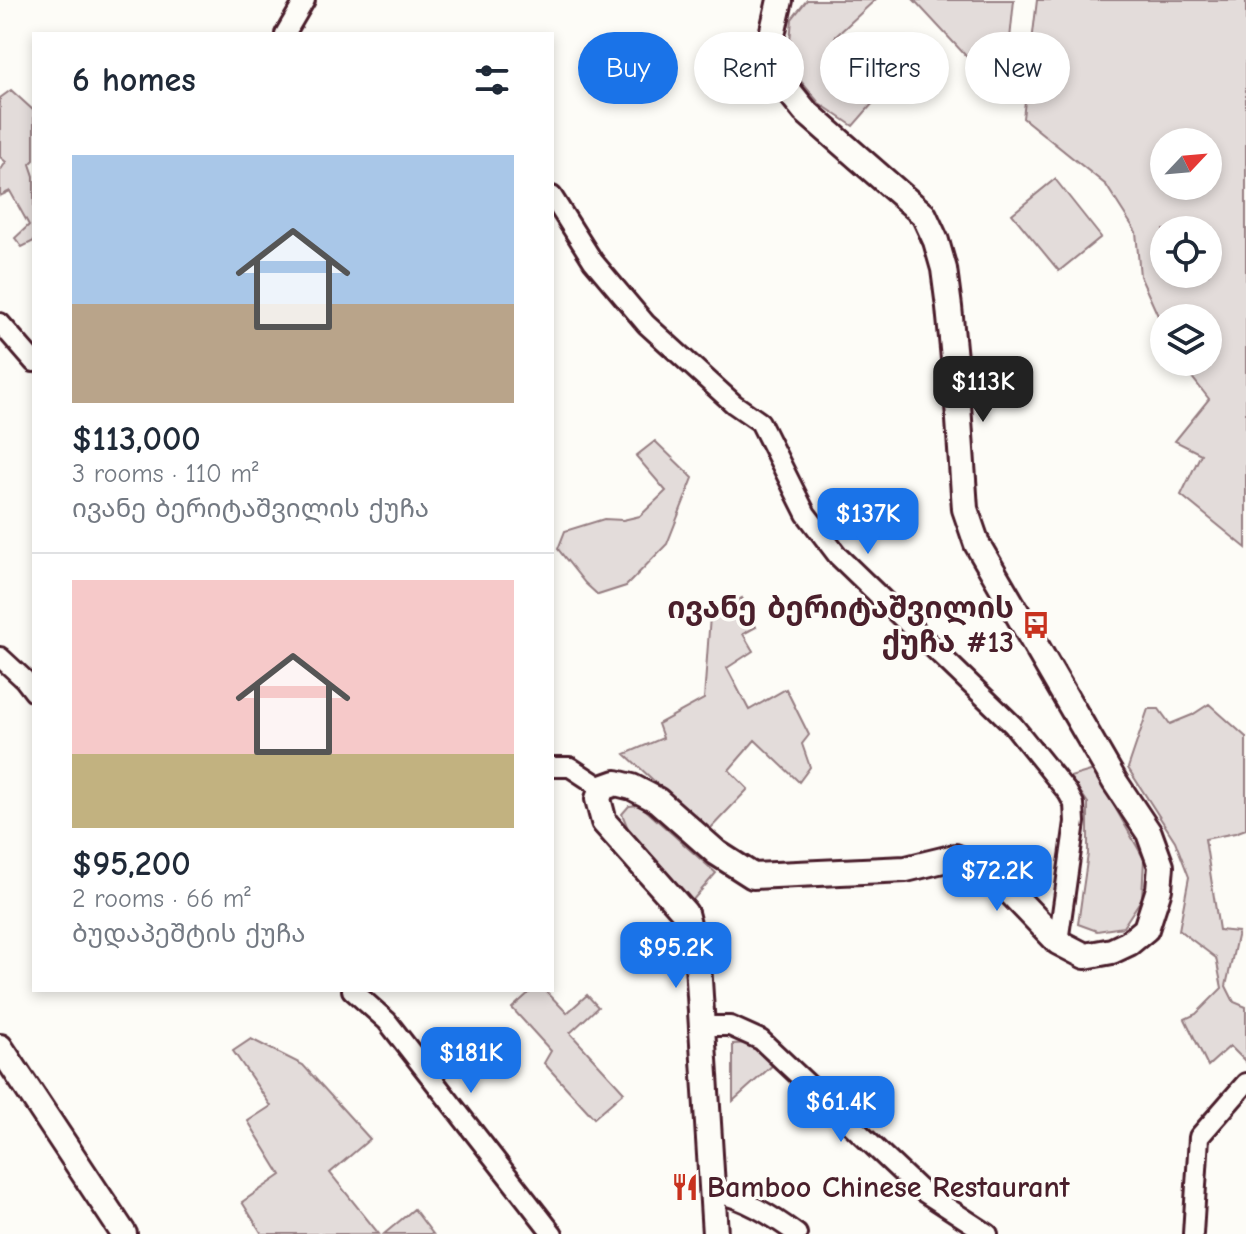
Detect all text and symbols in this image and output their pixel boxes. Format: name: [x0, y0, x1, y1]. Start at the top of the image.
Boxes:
chip: Buy: [578, 32, 678, 104]
chip: Rent: [694, 32, 804, 104]
chip: Filters: [820, 32, 949, 104]
chip: New: [965, 32, 1070, 104]
icon: filters: [470, 58, 514, 102]
text: 6 homes: [72, 60, 196, 100]
north arrow: [1150, 128, 1222, 200]
map controls: [1150, 128, 1222, 376]
icon: home: [221, 207, 365, 351]
button: locate: [1150, 216, 1222, 288]
button: layers: [1150, 304, 1222, 376]
pin: $113K: [927, 356, 1039, 424]
text: $113K: [951, 367, 1015, 397]
text: $113,000: [72, 419, 201, 459]
text: 3 rooms · 110 m²: [72, 459, 259, 489]
pin: $137K: [812, 488, 924, 556]
text: ივანე ბერიტაშვილის ქუჩა: [72, 494, 429, 524]
text: $137K: [835, 499, 901, 529]
place label: ივანე ბერიტაშვილის ქუჩა #13: [667, 591, 1014, 660]
bus stop icon: ივანე ბერიტაშვილის ქუჩა #13: [1021, 610, 1051, 640]
icon: home: [221, 632, 365, 776]
text: $95,200: [72, 844, 191, 884]
pin: $72.2K: [932, 845, 1062, 913]
text: $72.2K: [961, 856, 1033, 886]
text: 2 rooms · 66 m²: [72, 884, 251, 914]
text: ბუდაპეშტის ქუჩა: [72, 919, 306, 949]
pin: $95.2K: [611, 922, 741, 990]
text: $95.2K: [638, 933, 714, 963]
pin: $181K: [415, 1027, 527, 1095]
text: $181K: [439, 1038, 503, 1068]
pin: $61.4K: [776, 1076, 906, 1144]
text: $61.4K: [805, 1087, 877, 1117]
place label: Bamboo Chinese Restaurant: [707, 1170, 1071, 1205]
restaurant icon: Bamboo Chinese Restaurant: [670, 1172, 700, 1202]

